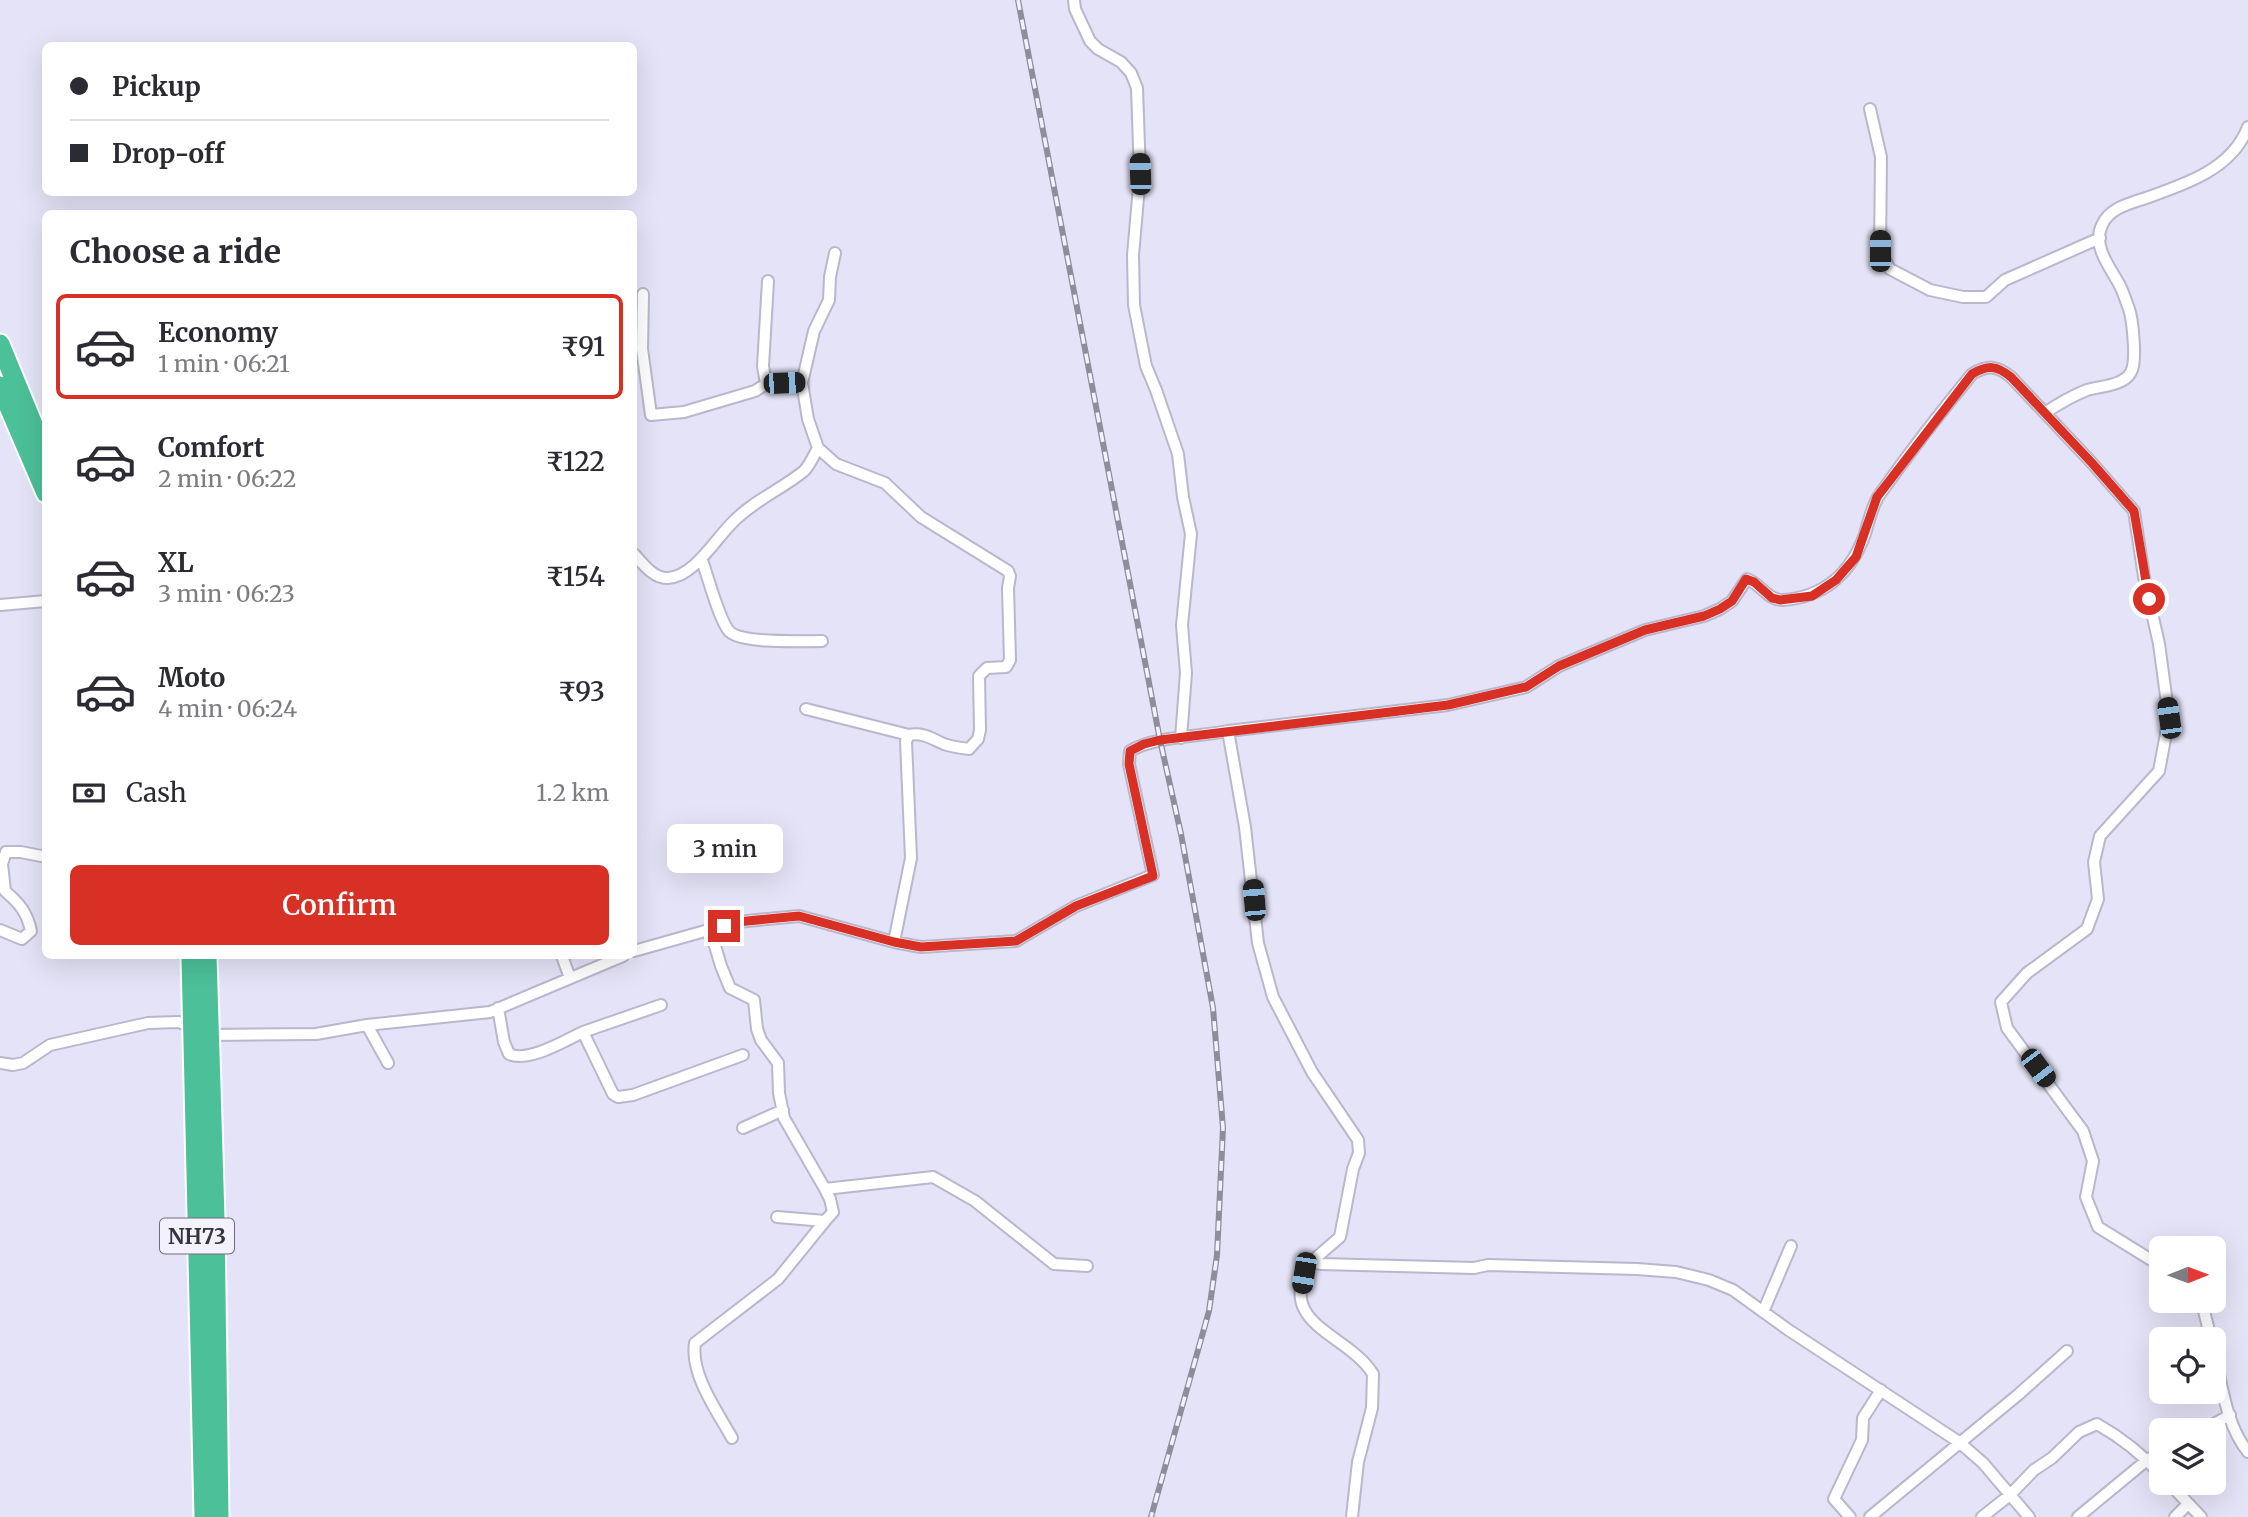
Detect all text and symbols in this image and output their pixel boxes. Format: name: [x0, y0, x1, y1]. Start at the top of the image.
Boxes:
text: Pickup: [112, 70, 201, 103]
text: Drop-off: [112, 137, 225, 170]
car: [1129, 153, 1152, 195]
car: [1870, 230, 1891, 272]
text: Choose a ride: [70, 232, 281, 272]
icon: car: [74, 315, 137, 378]
text: Economy: [158, 316, 278, 349]
text: ₹91: [561, 330, 605, 363]
text: 1 min · 06:21: [158, 349, 289, 378]
car: [763, 372, 806, 394]
icon: car: [74, 430, 137, 493]
text: Comfort: [158, 431, 264, 464]
text: ₹122: [546, 445, 605, 478]
text: 2 min · 06:22: [158, 464, 296, 493]
icon: car: [74, 545, 137, 608]
text: XL: [158, 546, 194, 579]
text: ₹154: [546, 560, 605, 593]
text: 3 min · 06:23: [158, 579, 295, 608]
route start: [2133, 583, 2165, 615]
icon: car: [74, 660, 137, 723]
text: Moto: [158, 661, 225, 694]
text: ₹93: [558, 675, 605, 708]
text: 4 min · 06:24: [158, 694, 297, 723]
car: [2156, 696, 2183, 740]
icon: cash: [70, 774, 108, 812]
text: Cash: [126, 776, 187, 809]
text: 1.2 km: [536, 778, 609, 807]
callout: 3 min: [666, 824, 782, 874]
text: 3 min: [693, 834, 757, 863]
button: Confirm: [70, 865, 609, 945]
car: [1242, 878, 1267, 922]
route end: [708, 910, 740, 942]
car: [2017, 1045, 2060, 1091]
road number: NH73: [160, 1218, 234, 1254]
north arrow: [2149, 1236, 2226, 1312]
map controls: [2149, 1236, 2226, 1495]
car: [1291, 1251, 1318, 1295]
button: locate: [2149, 1327, 2226, 1404]
button: layers: [2149, 1418, 2226, 1495]

